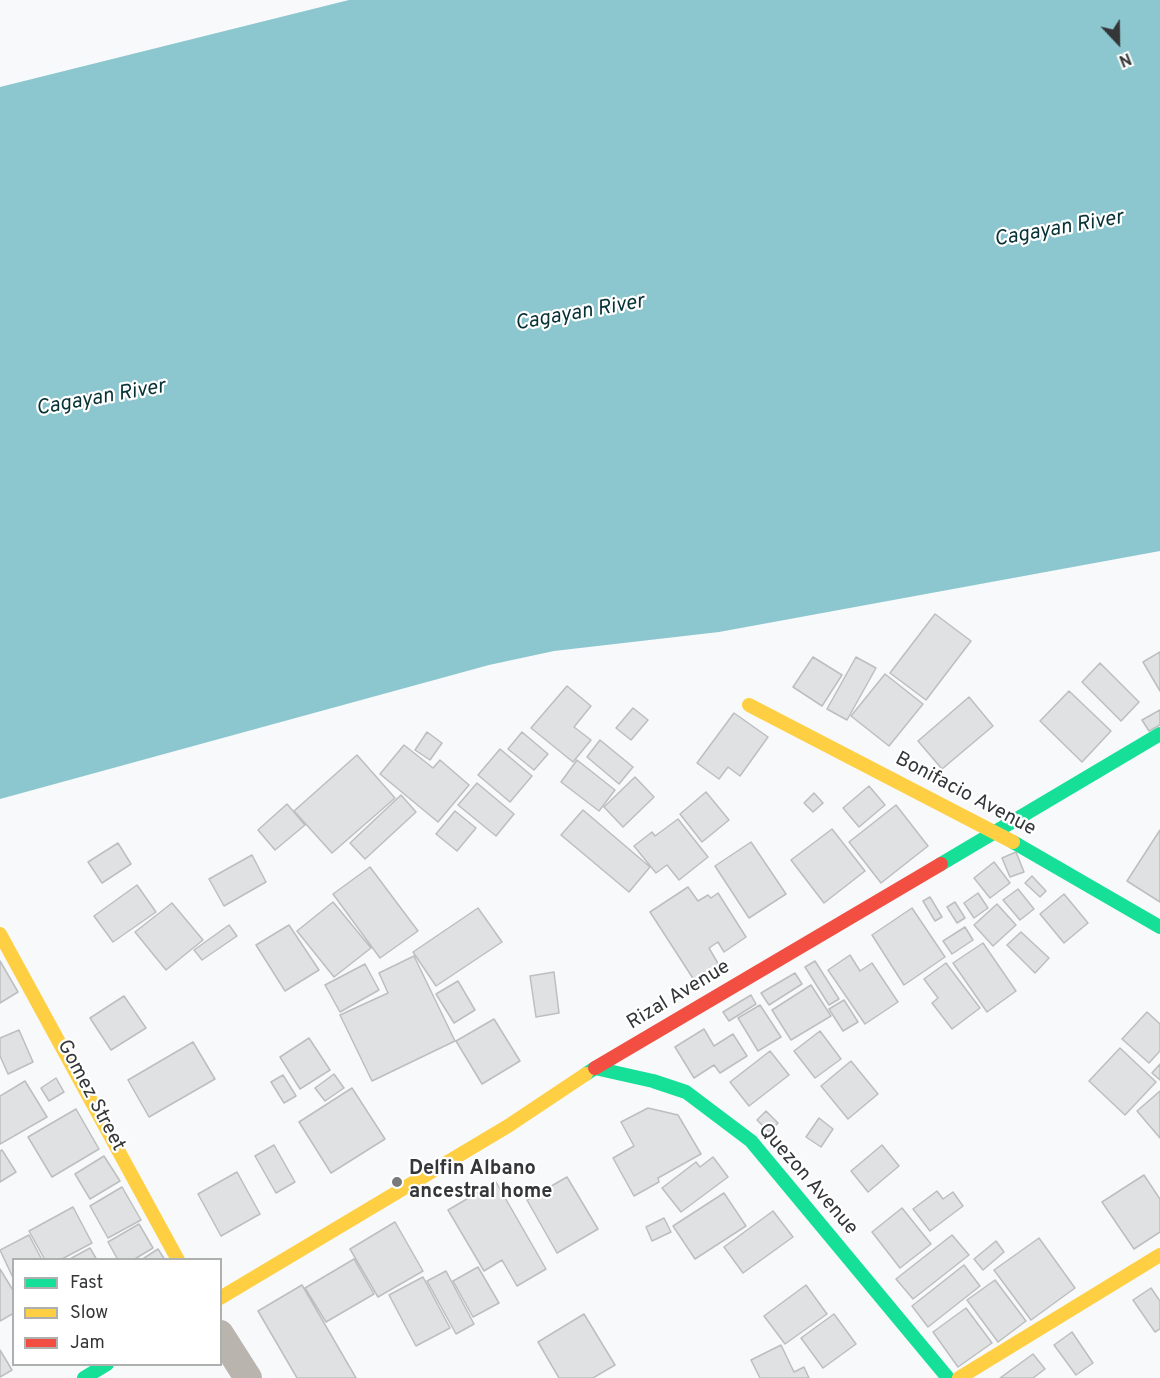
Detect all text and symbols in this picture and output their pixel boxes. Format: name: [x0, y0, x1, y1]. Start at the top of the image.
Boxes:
north arrow: [1088, 12, 1148, 72]
text: N: [1116, 47, 1134, 70]
water label: Cagayan River: [992, 206, 1126, 254]
water label: Cagayan River: [513, 290, 647, 338]
water label: Cagayan River: [34, 375, 168, 423]
street label: Bonifacio Avenue: [891, 748, 1039, 842]
street label: Rizal Avenue: [623, 956, 735, 1036]
street label: Gomez Street: [51, 1036, 129, 1156]
street label: Quezon Avenue: [752, 1119, 862, 1241]
place label: Delfin Albano ancestral home: [409, 1158, 552, 1205]
marker: Delfin Albano ancestral home: [390, 1175, 404, 1189]
legend: [12, 1258, 222, 1366]
text: Fast: [70, 1272, 103, 1295]
text: Slow: [70, 1302, 108, 1325]
text: Jam: [70, 1332, 105, 1355]

